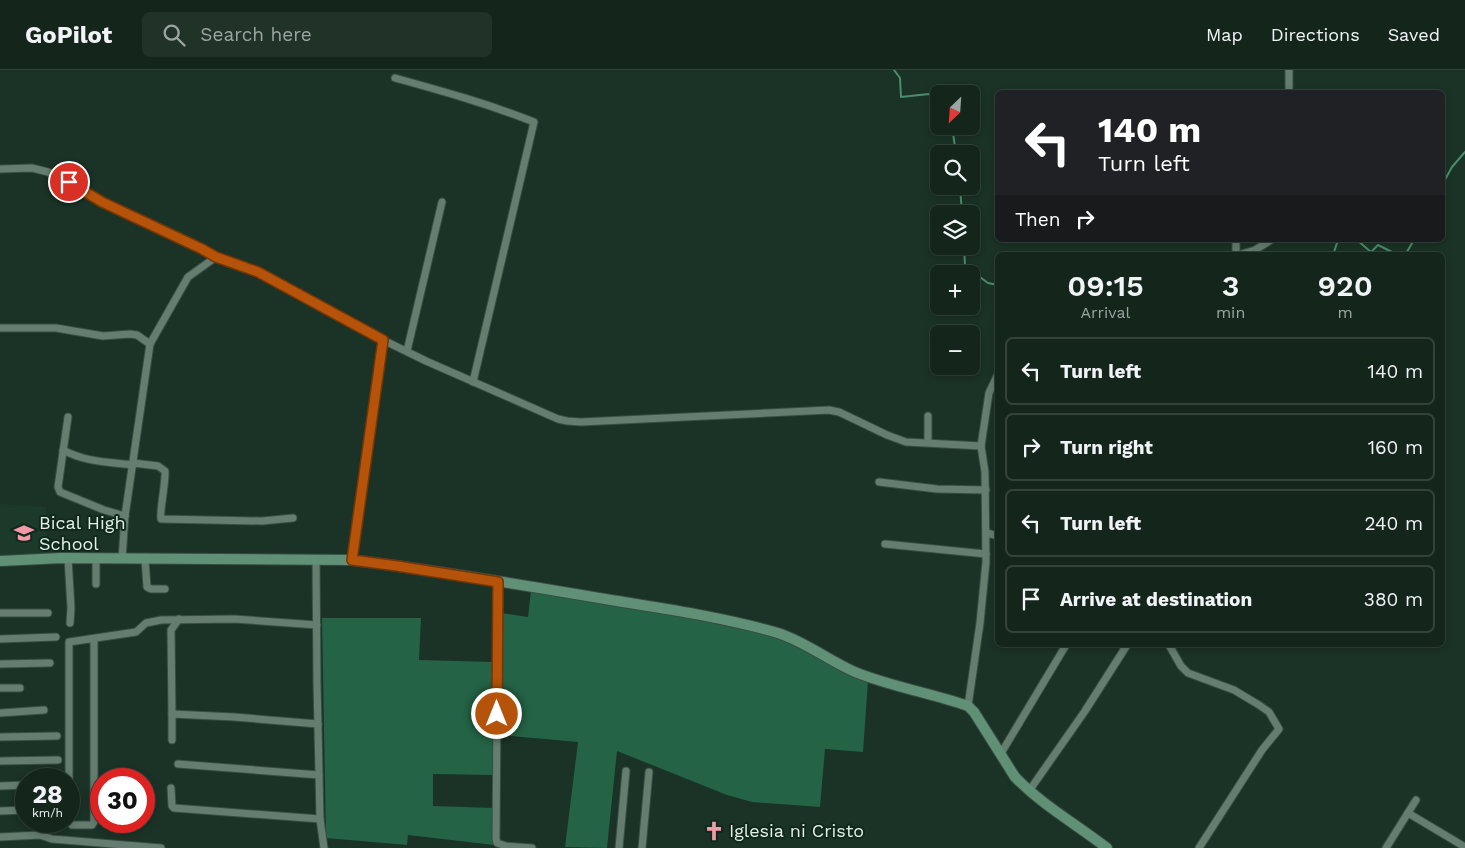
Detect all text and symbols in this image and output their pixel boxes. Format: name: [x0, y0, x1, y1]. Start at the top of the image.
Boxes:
search box: [142, 12, 492, 57]
text: GoPilot: [25, 21, 112, 49]
icon: search: [160, 21, 188, 49]
text: Search here: [200, 23, 312, 46]
text: Map: [1206, 24, 1243, 45]
text: Directions: [1271, 24, 1360, 45]
text: Saved: [1388, 24, 1440, 45]
north arrow: [930, 85, 980, 135]
map controls: [930, 85, 980, 375]
text: 140 m: [1098, 109, 1201, 151]
icon: left: [1015, 110, 1080, 175]
button: search: [930, 145, 980, 195]
text: Turn left: [1098, 151, 1190, 176]
pin: [48, 161, 90, 203]
icon: arrive: [55, 168, 83, 196]
button: layers: [930, 205, 980, 255]
icon: right: [1071, 205, 1099, 233]
text: Then: [1015, 208, 1061, 231]
button: +: [930, 265, 980, 315]
text: 09:15: [1067, 268, 1144, 303]
text: 3: [1222, 268, 1239, 303]
text: 920: [1317, 268, 1373, 303]
text: Arrival: [1080, 303, 1130, 322]
text: min: [1216, 303, 1245, 322]
text: m: [1338, 303, 1353, 322]
button: −: [930, 325, 980, 375]
icon: left: [1017, 357, 1045, 385]
text: Turn left: [1060, 360, 1141, 383]
text: 140 m: [1368, 360, 1423, 383]
icon: right: [1017, 433, 1045, 461]
text: Turn right: [1060, 436, 1153, 459]
text: 160 m: [1368, 436, 1423, 459]
icon: left: [1017, 509, 1045, 537]
place label: Bical High School: [39, 512, 126, 554]
text: Turn left: [1060, 512, 1141, 535]
text: 240 m: [1364, 512, 1423, 535]
school or university icon: Bical High School: [13, 522, 35, 544]
icon: arrive: [1017, 585, 1045, 613]
text: Arrive at destination: [1060, 588, 1252, 611]
text: 380 m: [1364, 588, 1423, 611]
position arrow: [470, 687, 522, 739]
speed limit sign: 30: [90, 768, 155, 833]
text: 28: [32, 780, 63, 809]
text: km/h: [32, 806, 63, 820]
church icon: Iglesia ni Cristo: [703, 820, 725, 842]
place label: Iglesia ni Cristo: [729, 820, 864, 841]

